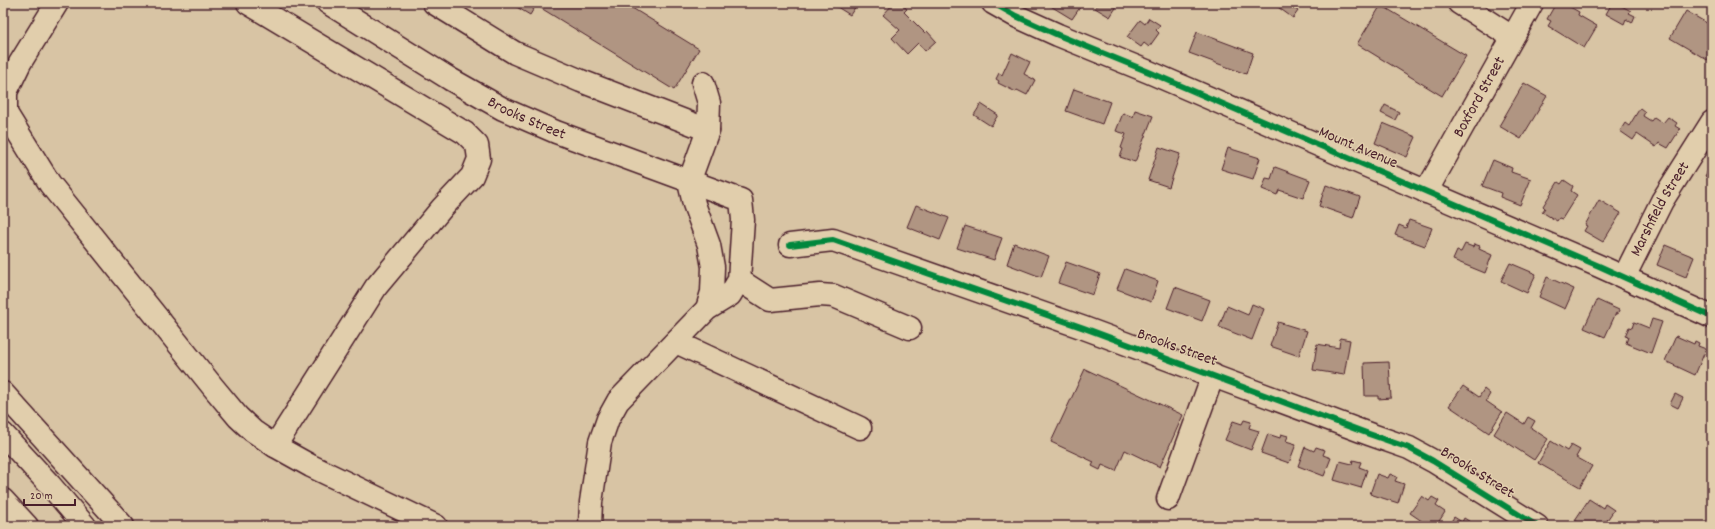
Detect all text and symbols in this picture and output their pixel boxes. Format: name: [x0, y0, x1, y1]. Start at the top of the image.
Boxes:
street label: Boxford Street: [1447, 52, 1511, 142]
street label: Brooks Street: [483, 91, 569, 146]
street label: Mount Avenue: [1315, 121, 1401, 175]
street label: Marshfield Street: [1625, 157, 1696, 260]
street label: Brooks Street: [1134, 323, 1220, 373]
street label: Brooks Street: [1435, 441, 1519, 505]
scale bar: [24, 481, 75, 507]
text: 20 m: [30, 488, 53, 505]

